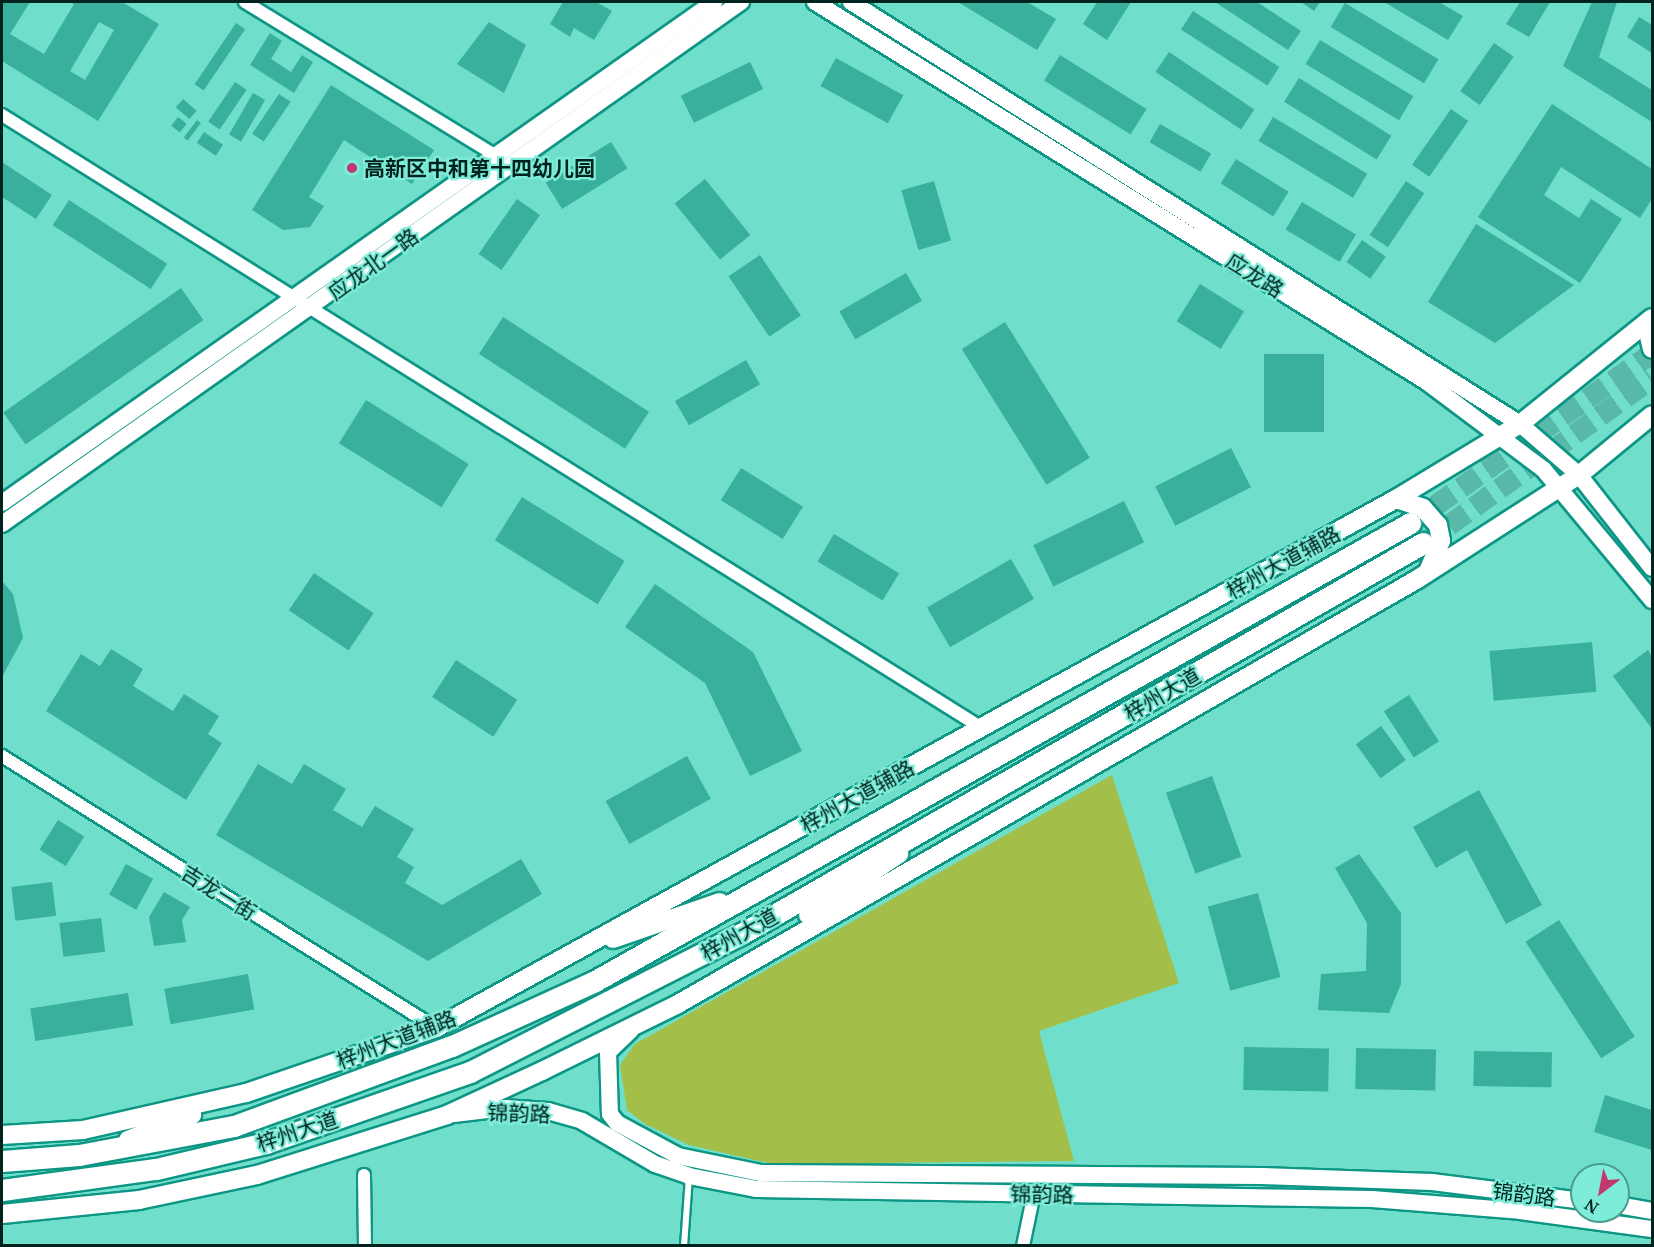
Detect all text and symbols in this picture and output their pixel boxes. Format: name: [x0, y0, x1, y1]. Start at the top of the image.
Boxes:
place label: 高新区中和第十四幼儿园: [364, 155, 595, 181]
marker: 高新区中和第十四幼儿园: [345, 161, 359, 175]
street label: 应龙北一路: [323, 223, 423, 305]
street label: 应龙路: [1222, 248, 1288, 302]
street label: 梓州大道辅路: [1222, 520, 1344, 604]
street label: 梓州大道: [1119, 662, 1205, 726]
street label: 梓州大道辅路: [796, 754, 918, 838]
street label: 吉龙一街: [177, 859, 261, 925]
street label: 梓州大道: [696, 903, 782, 965]
street label: 梓州大道辅路: [333, 1005, 459, 1073]
street label: 锦韵路: [487, 1099, 551, 1127]
street label: 梓州大道: [253, 1106, 341, 1156]
north arrow: [1570, 1163, 1630, 1223]
street label: 锦韵路: [1491, 1178, 1557, 1210]
street label: 锦韵路: [1010, 1181, 1074, 1207]
text: N: [1580, 1194, 1603, 1219]

